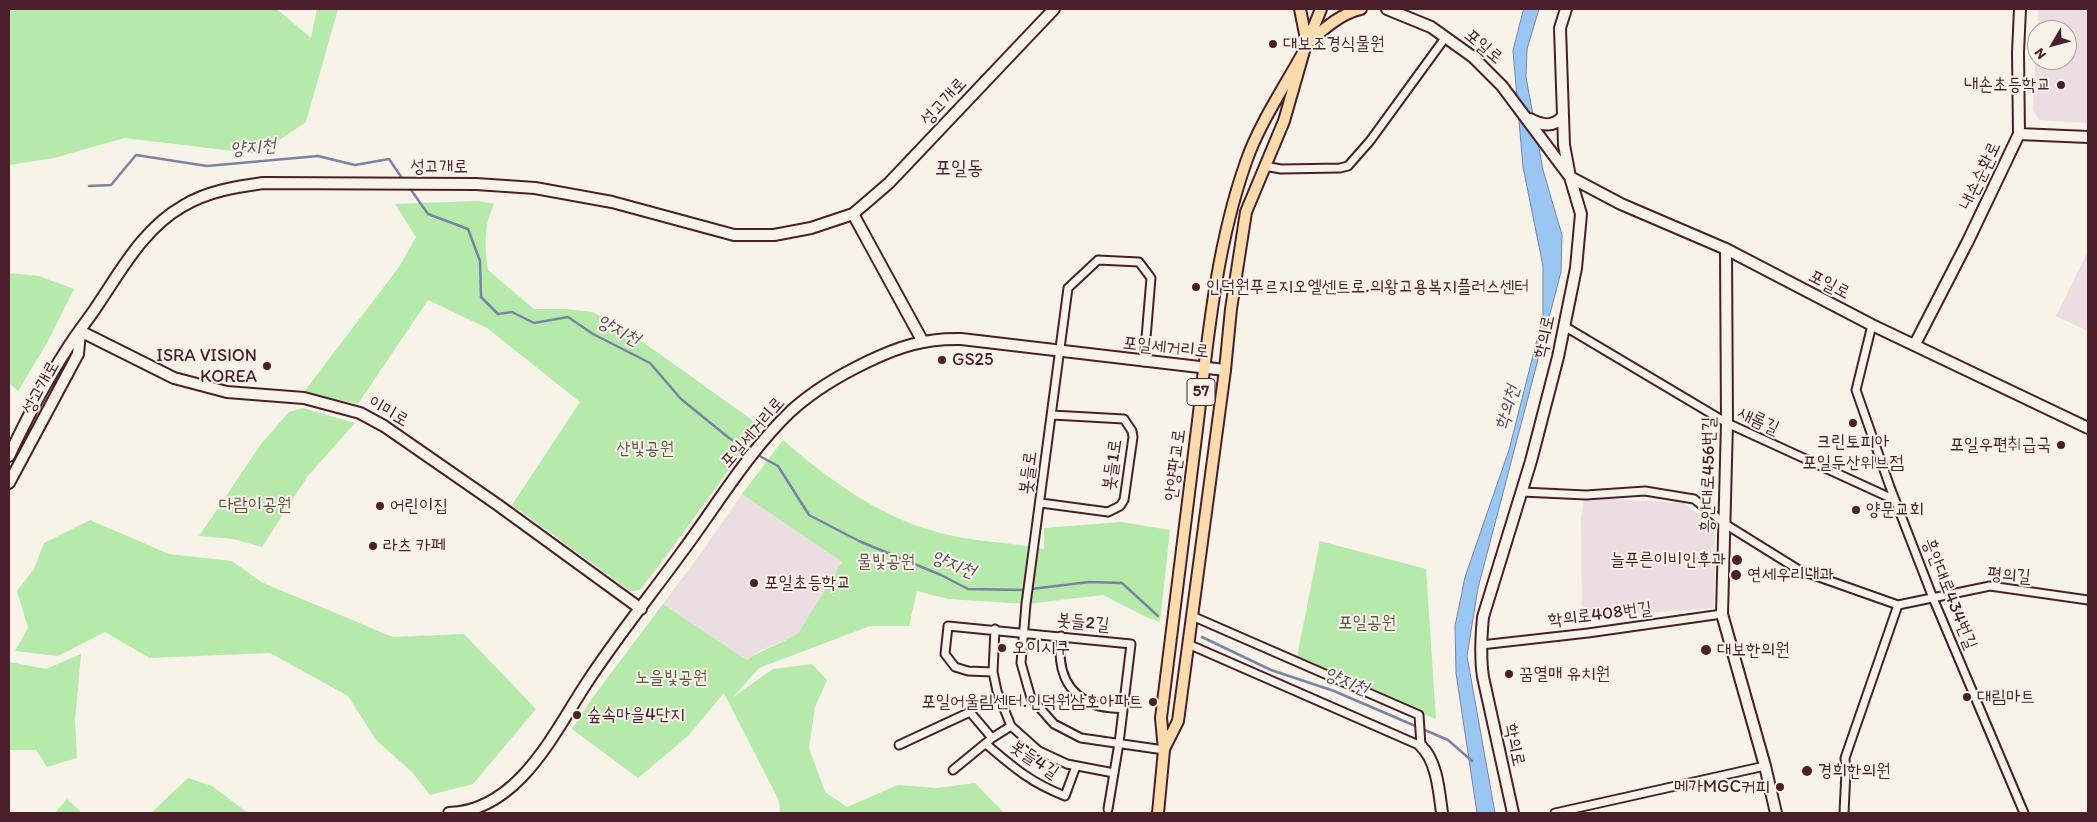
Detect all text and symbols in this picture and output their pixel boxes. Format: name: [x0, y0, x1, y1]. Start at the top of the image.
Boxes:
north arrow: [2027, 20, 2077, 70]
street label: 포일로: [1459, 25, 1507, 69]
place label: 대보조경식물원: [1283, 33, 1384, 55]
marker: 대보조경식물원: [1267, 38, 1279, 50]
text: N: [2031, 45, 2050, 63]
street label: 성고개로: [916, 73, 972, 131]
place label: 내손초등학교: [1964, 74, 2051, 96]
marker: 내손초등학교: [2055, 79, 2067, 91]
water label: 양지천: [229, 135, 277, 161]
street label: 내손순환로: [1956, 139, 2006, 213]
street label: 성고개로: [410, 156, 468, 178]
district label: 포일동: [935, 157, 983, 181]
street label: 포일로: [1805, 266, 1853, 304]
place label: 인덕원푸르지오엘센트로.의왕고용복지플러스센터: [1206, 276, 1529, 298]
marker: 인덕원푸르지오엘센트로.의왕고용복지플러스센터: [1190, 281, 1202, 293]
water label: 양지천: [592, 310, 644, 352]
street label: 학의로: [1530, 314, 1560, 360]
street label: 포일세거리로: [1122, 333, 1210, 363]
place label: ISRA VISION KOREA: [156, 345, 257, 388]
place label: GS25: [952, 349, 993, 371]
marker: GS25: [936, 354, 948, 366]
street label: 성고개로: [18, 357, 64, 419]
marker: ISRA VISION KOREA: [261, 360, 273, 372]
road number: 57: [1187, 378, 1215, 406]
water label: 학의천: [1491, 383, 1525, 433]
street label: 이미로: [364, 392, 412, 432]
street label: 포일세거리로: [716, 393, 790, 473]
street label: 새롬길: [1734, 402, 1782, 440]
street label: 흥안대로456번길: [1697, 416, 1721, 534]
marker: 크린토피아 포일두산위브점: [1847, 417, 1859, 429]
street label: 안양판교로: [1161, 428, 1191, 502]
place label: 크린토피아 포일두산위브점: [1802, 431, 1904, 474]
place label: 포일우편취급국: [1950, 434, 2051, 456]
park label: 산빛공원: [616, 438, 674, 460]
street label: 봇들1로: [1099, 438, 1127, 492]
marker: 포일우편취급국: [2055, 439, 2067, 451]
street label: 봇들로: [1016, 450, 1042, 496]
park label: 다람이공원: [219, 494, 291, 516]
place label: 어린이집: [390, 495, 448, 517]
place label: 양문교회: [1866, 499, 1924, 521]
marker: 어린이집: [374, 500, 386, 512]
marker: 양문교회: [1850, 504, 1862, 516]
place label: 라츠 카페: [383, 535, 445, 557]
street label: 흥안대로434번길: [1917, 535, 1981, 653]
marker: 라츠 카페: [367, 540, 379, 552]
water label: 양지천: [928, 546, 978, 584]
place label: 늘푸른이비인후과: [1610, 549, 1726, 571]
park label: 물빛공원: [857, 551, 915, 573]
marker: 늘푸른이비인후과: [1730, 553, 1744, 567]
place label: 연세우리내과: [1747, 564, 1834, 586]
street label: 평의길: [1987, 564, 2031, 588]
marker: 연세우리내과: [1729, 568, 1743, 582]
place label: 포일초등학교: [764, 572, 851, 594]
marker: 포일초등학교: [748, 577, 760, 589]
street label: 학의로408번길: [1547, 598, 1653, 632]
street label: 봇들2길: [1056, 609, 1110, 637]
park label: 포일공원: [1338, 612, 1396, 634]
place label: 오이시쿠: [1012, 637, 1070, 659]
place label: 대보한의원: [1717, 639, 1789, 661]
marker: 오이시쿠: [996, 642, 1008, 654]
marker: 대보한의원: [1699, 643, 1713, 657]
water label: 양지천: [1320, 663, 1372, 701]
place label: 꿈열매 유치원: [1519, 663, 1610, 685]
park label: 노을빛공원: [635, 667, 707, 689]
marker: 꿈열매 유치원: [1503, 668, 1515, 680]
place label: 대림마트: [1977, 686, 2035, 708]
place label: 포일어울림센터.인덕원삼호아파트: [921, 691, 1143, 713]
marker: 대림마트: [1961, 691, 1973, 703]
marker: 포일어울림센터.인덕원삼호아파트: [1147, 696, 1159, 708]
place label: 숲속마을4단지: [587, 704, 685, 726]
marker: 숲속마을4단지: [571, 709, 583, 721]
street label: 학의로: [1499, 722, 1529, 768]
street label: 봇들4길: [1005, 736, 1063, 784]
place label: 경희한의원: [1818, 760, 1890, 782]
marker: 경희한의원: [1800, 764, 1814, 778]
place label: 메가MGC커피: [1674, 776, 1770, 798]
marker: 메가MGC커피: [1774, 781, 1786, 793]

